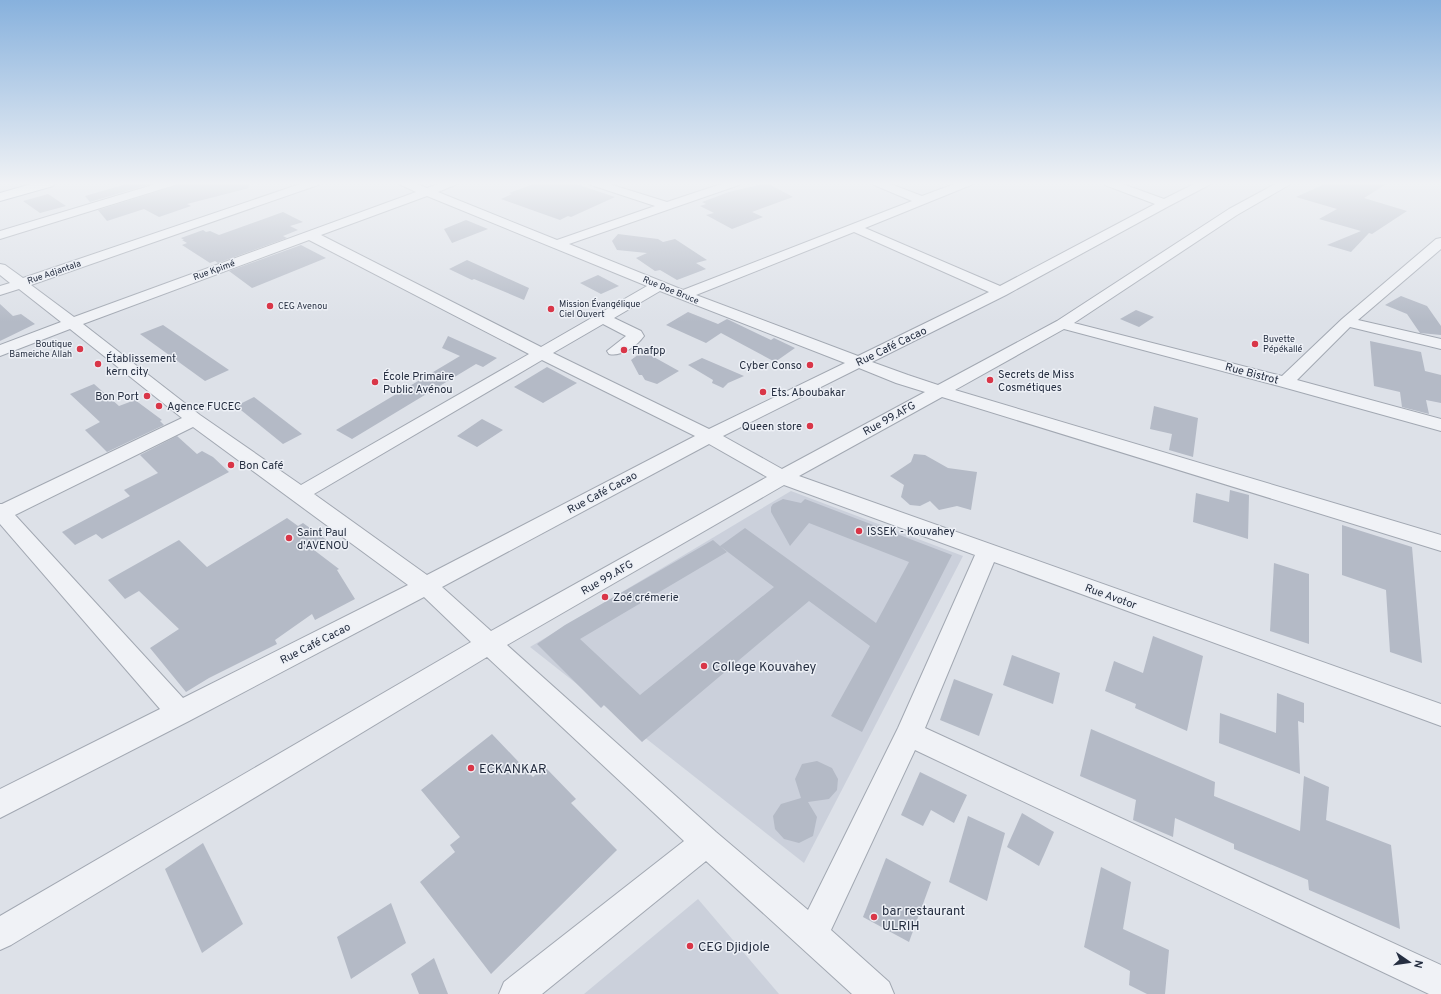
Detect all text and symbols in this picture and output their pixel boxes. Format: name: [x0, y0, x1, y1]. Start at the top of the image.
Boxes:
street label: Rue Adjantala: [26, 258, 83, 287]
street label: Rue Kpimé: [192, 258, 237, 283]
street label: Rue Doe Bruce: [641, 274, 701, 307]
place label: Mission Évangélique Ciel Ouvert: [559, 298, 640, 320]
marker: CEG Avenou: [265, 301, 275, 311]
place label: CEG Avenou: [278, 301, 327, 312]
marker: Mission Évangélique Ciel Ouvert: [546, 304, 556, 314]
street label: Rue Café Cacao: [854, 324, 929, 370]
place label: Buvette Pépékallé: [1263, 334, 1303, 355]
place label: Boutique Bameiche Allah: [9, 339, 72, 360]
marker: Buvette Pépékallé: [1250, 339, 1260, 349]
marker: Boutique Bameiche Allah: [75, 344, 85, 354]
place label: Fnafpp: [632, 344, 665, 358]
marker: Fnafpp: [619, 345, 629, 355]
place label: Établissement kern city: [106, 351, 176, 379]
marker: Établissement kern city: [93, 359, 103, 369]
place label: Cyber Conso: [739, 359, 802, 373]
marker: Cyber Conso: [805, 360, 815, 370]
street label: Rue Bistrot: [1223, 360, 1280, 388]
place label: Secrets de Miss Cosmétiques: [998, 368, 1074, 395]
place label: École Primaire Public Avénou: [383, 369, 454, 397]
marker: Secrets de Miss Cosmétiques: [985, 375, 995, 385]
marker: École Primaire Public Avénou: [370, 377, 380, 387]
place label: Ets. Aboubakar: [771, 386, 846, 400]
marker: Ets. Aboubakar: [758, 387, 768, 397]
place label: Bon Port: [95, 390, 139, 404]
marker: Bon Port: [142, 391, 152, 401]
street label: Rue 99.AFG: [861, 399, 918, 439]
place label: Agence FUCEC: [167, 400, 241, 414]
marker: Agence FUCEC: [154, 401, 164, 411]
place label: Queen store: [742, 420, 802, 434]
marker: Queen store: [805, 421, 815, 431]
place label: Bon Café: [239, 459, 283, 473]
marker: Bon Café: [226, 460, 236, 470]
street label: Rue Café Cacao: [565, 469, 640, 517]
place label: ISSEK - Kouvahey: [867, 525, 955, 539]
place label: Saint Paul d'AVENOU: [297, 526, 349, 553]
marker: ISSEK - Kouvahey: [854, 526, 864, 536]
marker: Saint Paul d'AVENOU: [284, 533, 294, 543]
street label: Rue 99.AFG: [579, 557, 636, 598]
street label: Rue Avotor: [1083, 581, 1139, 613]
place label: Zoé crémerie: [613, 591, 679, 605]
marker: Zoé crémerie: [600, 592, 610, 602]
street label: Rue Café Cacao: [278, 620, 353, 668]
place label: College Kouvahey: [712, 660, 817, 676]
marker: College Kouvahey: [699, 661, 709, 671]
place label: ECKANKAR: [479, 762, 547, 778]
marker: ECKANKAR: [466, 763, 476, 773]
place label: bar restaurant ULRIH: [882, 904, 965, 935]
marker: bar restaurant ULRIH: [869, 912, 879, 922]
place label: CEG Djidjole: [698, 940, 770, 956]
marker: CEG Djidjole: [685, 941, 695, 951]
north arrow: [1389, 942, 1429, 982]
text: N: [1410, 959, 1425, 969]

